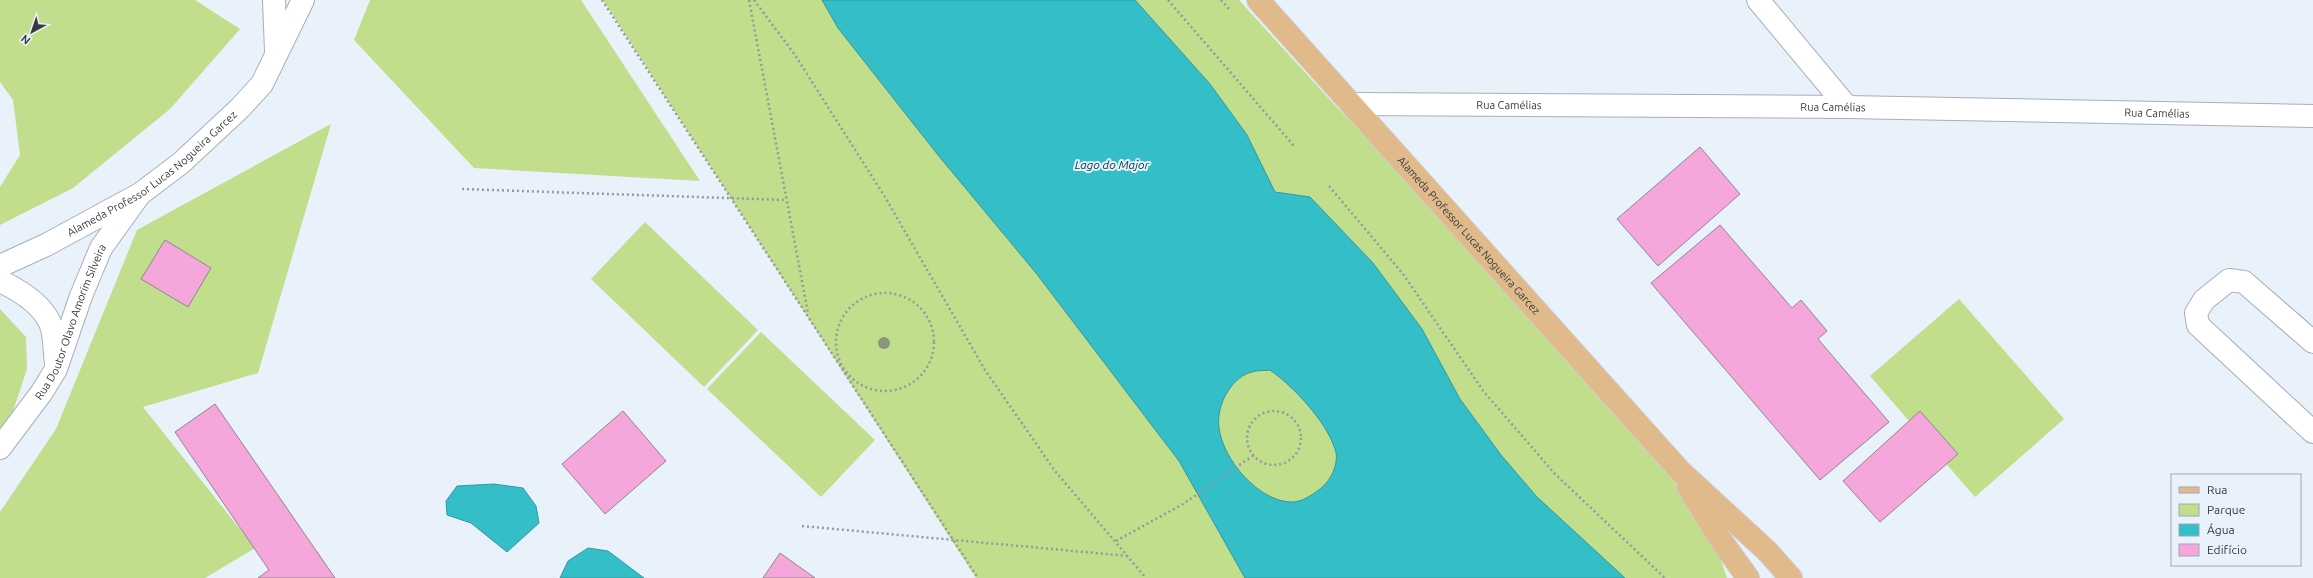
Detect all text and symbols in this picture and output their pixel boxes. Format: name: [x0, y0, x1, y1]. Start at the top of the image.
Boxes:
north arrow: [12, 12, 52, 52]
text: N: [19, 32, 33, 47]
street label: Rua Camélias: [1476, 99, 1542, 111]
street label: Rua Camélias: [1800, 101, 1866, 113]
street label: Rua Camélias: [2124, 106, 2190, 120]
street label: Alameda Professor Lucas Nogueira Garcez: [65, 108, 239, 238]
street label: Alameda Professor Lucas Nogueira Garcez: [1395, 154, 1543, 317]
water label: Lago do Major: [1075, 158, 1150, 171]
street label: Rua Doutor Olavo Amorim Silveira: [32, 241, 108, 402]
legend: [2171, 474, 2301, 566]
text: Rua: [2207, 483, 2228, 496]
text: Parque: [2207, 503, 2245, 516]
text: Água: [2207, 523, 2235, 536]
text: Edifício: [2207, 543, 2247, 556]

